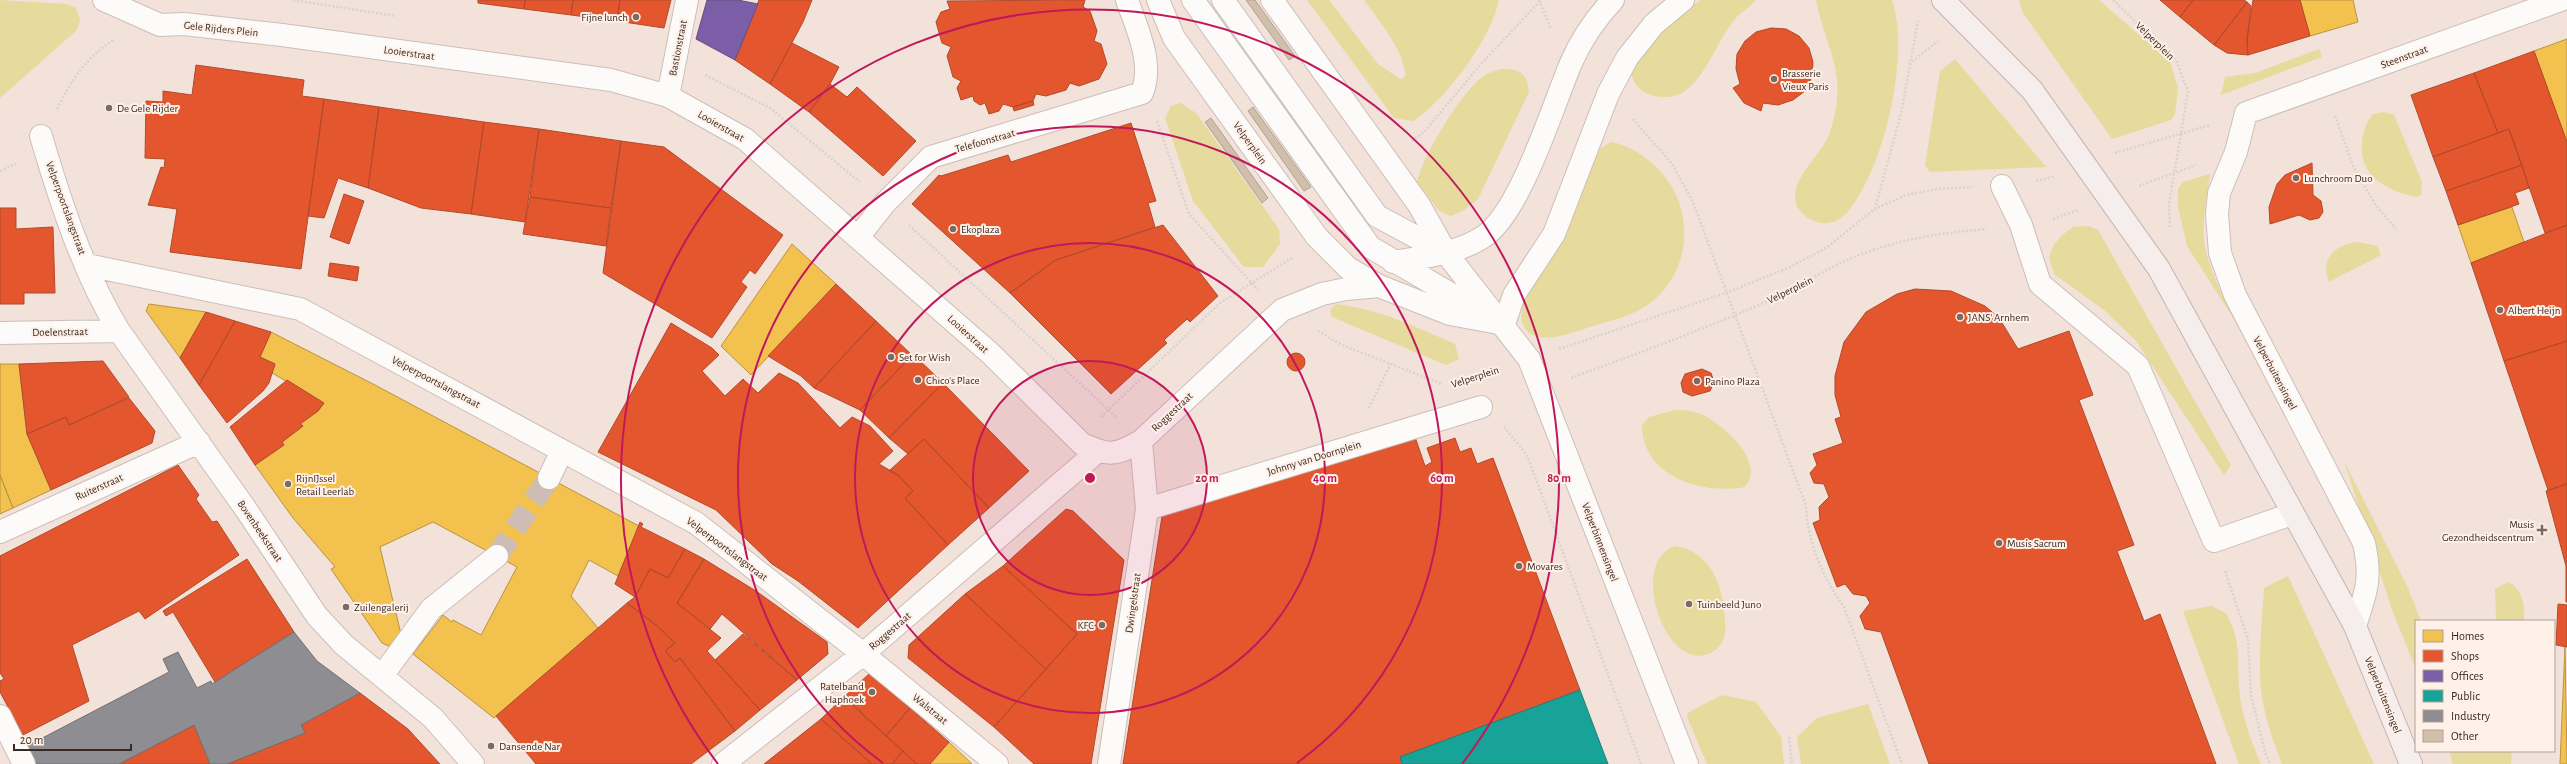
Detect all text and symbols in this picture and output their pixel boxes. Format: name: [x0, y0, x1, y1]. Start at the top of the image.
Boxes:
place label: Fijne lunch: [581, 12, 628, 23]
marker: Fijne lunch: [631, 12, 641, 22]
street label: Bastionstraat: [667, 19, 689, 77]
street label: Gele Rijders Plein: [183, 20, 259, 38]
street label: Velperplein: [2133, 20, 2177, 62]
street label: Steenstraat: [2379, 43, 2429, 71]
street label: Looierstraat: [383, 44, 436, 62]
place label: Brasserie Vieux Paris: [1782, 68, 1829, 92]
marker: Brasserie Vieux Paris: [1769, 74, 1779, 84]
marker: De Gele Rijder: [104, 103, 114, 113]
place label: De Gele Rijder: [117, 103, 178, 114]
street label: Looierstraat: [696, 108, 746, 144]
street label: Velperplein: [1231, 120, 1269, 166]
street label: Telefoonstraat: [954, 127, 1017, 155]
street label: Velperpoortslangstraat: [44, 160, 88, 257]
marker: Lunchroom Duo: [2291, 173, 2301, 183]
place label: Lunchroom Duo: [2304, 173, 2373, 184]
marker: Ekoplaza: [948, 224, 958, 234]
place label: Ekoplaza: [961, 224, 1000, 235]
street label: Velperplein: [1765, 274, 1815, 306]
marker: Albert Heijn: [2495, 305, 2505, 315]
place label: Albert Heijn: [2508, 305, 2560, 316]
marker: JANS' Arnhem: [1955, 312, 1965, 322]
place label: JANS' Arnhem: [1968, 312, 2029, 323]
street label: Looierstraat: [945, 313, 991, 356]
street label: Doelenstraat: [32, 326, 88, 338]
street label: Velperbuitensingel: [2251, 335, 2299, 411]
marker: Set for Wish: [886, 352, 896, 362]
place label: Set for Wish: [899, 352, 950, 363]
street label: Velperpoortslangstraat: [390, 354, 483, 410]
street label: Velperplein: [1450, 364, 1500, 390]
marker: Chico's Place: [913, 375, 923, 385]
place label: Chico's Place: [926, 375, 980, 386]
marker: Panino Plaza: [1692, 376, 1702, 386]
place label: Panino Plaza: [1705, 376, 1760, 387]
street label: Roggestraat: [1149, 390, 1195, 434]
street label: Johnny van Doornplein: [1266, 438, 1362, 478]
street label: Ruiterstraat: [74, 471, 125, 502]
centre of rings: [1083, 471, 1097, 485]
text: 20 m: [1195, 472, 1219, 484]
text: 40 m: [1313, 472, 1337, 484]
text: 60 m: [1430, 472, 1454, 484]
text: 80 m: [1547, 472, 1571, 484]
place label: RijnIJssel Retail Leerlab: [296, 473, 354, 497]
marker: RijnIJssel Retail Leerlab: [283, 479, 293, 489]
street label: Bovenbeekstraat: [235, 498, 285, 564]
street label: Velperbinnensingel: [1580, 501, 1620, 583]
street label: Velperpoortslangstraat: [684, 515, 770, 583]
place label: Musis Gezondheidscentrum: [2442, 519, 2534, 543]
marker: Musis Gezondheidscentrum: [2537, 525, 2547, 535]
marker: Musis Sacrum: [1994, 538, 2004, 548]
place label: Musis Sacrum: [2007, 538, 2066, 549]
marker: Movares: [1514, 561, 1524, 571]
place label: Movares: [1527, 561, 1563, 572]
street label: Dwingelstraat: [1123, 572, 1143, 634]
marker: Tuinbeeld Juno: [1684, 599, 1694, 609]
place label: Tuinbeeld Juno: [1697, 599, 1761, 610]
marker: Zuilengalerij: [341, 602, 351, 612]
place label: Zuilengalerij: [354, 602, 409, 613]
street label: Roggestraat: [867, 610, 913, 652]
place label: KFC: [1078, 620, 1094, 631]
marker: KFC: [1097, 620, 1107, 630]
legend: [2415, 620, 2555, 752]
text: Homes: [2451, 630, 2484, 642]
text: Shops: [2451, 650, 2479, 662]
street label: Velperbuitensingel: [2363, 655, 2403, 735]
text: Offices: [2451, 670, 2484, 682]
place label: Ratelband Haphoek: [820, 681, 864, 705]
marker: Ratelband Haphoek: [867, 687, 877, 697]
text: Public: [2451, 690, 2480, 702]
street label: Walstraat: [910, 692, 950, 727]
text: Industry: [2451, 710, 2490, 723]
scale bar: [14, 726, 131, 752]
text: Other: [2451, 730, 2478, 742]
text: 20 m: [20, 734, 43, 746]
marker: Dansende Nar: [486, 741, 496, 751]
place label: Dansende Nar: [499, 741, 560, 752]

